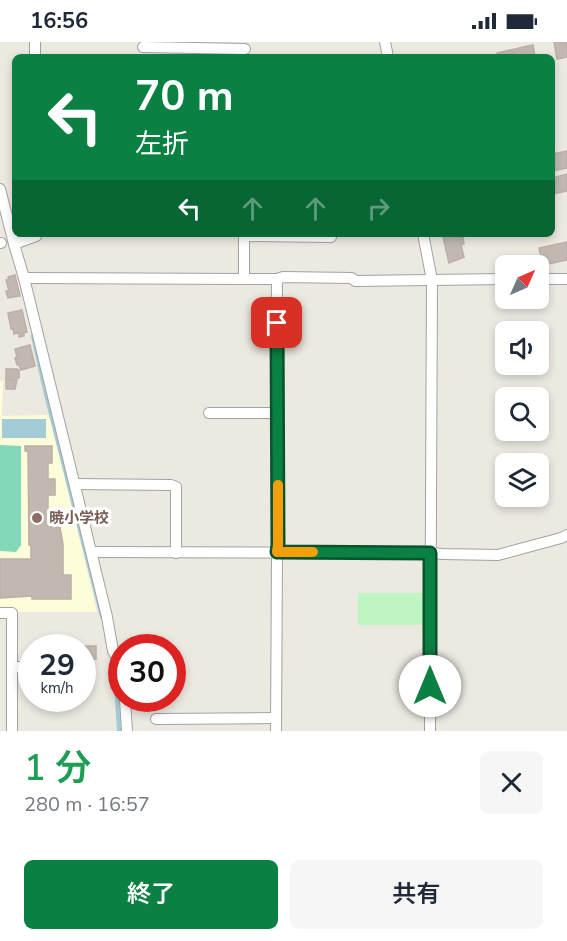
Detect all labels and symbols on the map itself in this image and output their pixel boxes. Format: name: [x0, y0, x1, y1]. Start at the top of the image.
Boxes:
north arrow: [495, 255, 549, 309]
pin: [251, 297, 302, 348]
place label: 暁小学校: [49, 508, 109, 528]
marker: 暁小学校: [30, 511, 44, 525]
speed limit sign: 30: [108, 634, 186, 712]
position arrow: [398, 654, 462, 718]

